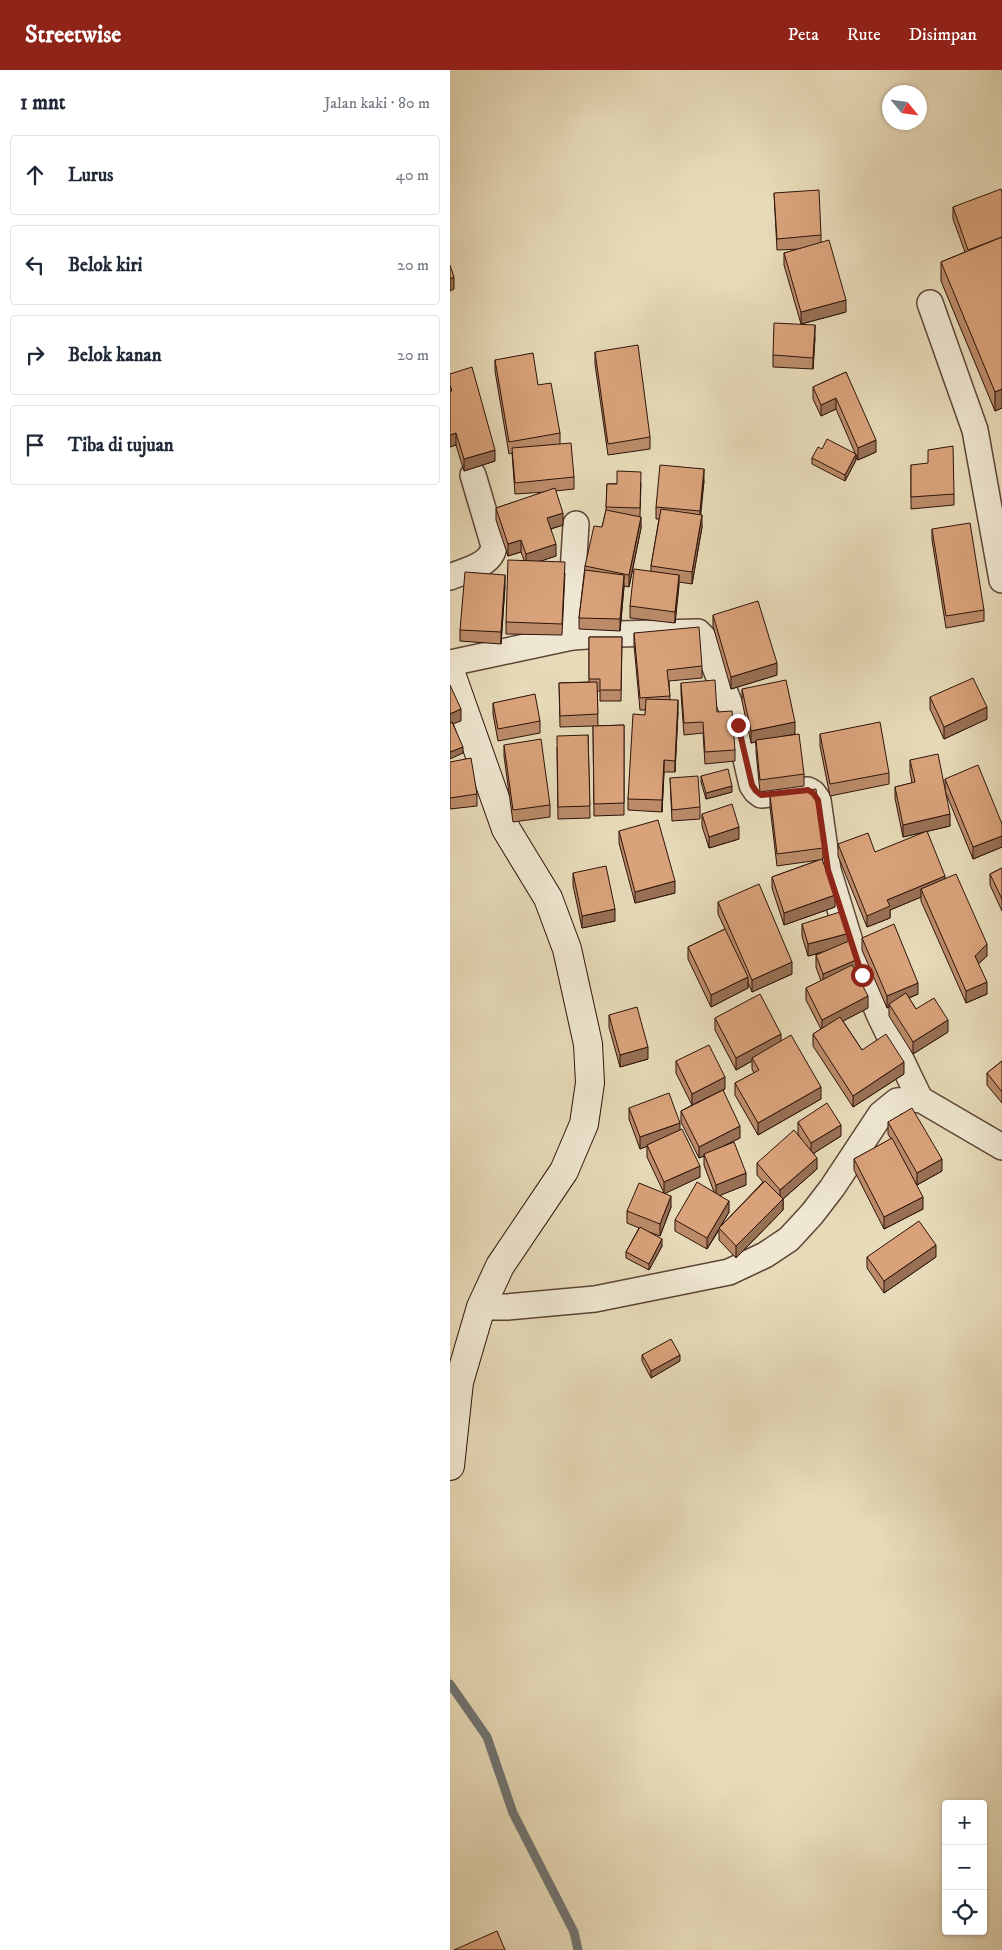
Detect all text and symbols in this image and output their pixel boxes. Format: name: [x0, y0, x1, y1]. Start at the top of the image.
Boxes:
text: Streetwise: [25, 20, 121, 50]
text: Peta: [788, 24, 819, 46]
text: Rute: [847, 24, 881, 46]
text: Disimpan: [909, 24, 977, 46]
north arrow: [882, 85, 927, 130]
text: 1 mnt: [20, 90, 66, 116]
text: Jalan kaki · 80 m: [324, 93, 430, 113]
icon: ahead: [21, 161, 49, 189]
text: Lurus: [68, 164, 113, 187]
text: 40 m: [396, 165, 429, 185]
icon: left: [21, 251, 49, 279]
text: Belok kiri: [68, 254, 142, 277]
text: 20 m: [397, 255, 429, 275]
icon: right: [21, 341, 49, 369]
text: Belok kanan: [68, 344, 162, 367]
text: 20 m: [397, 345, 429, 365]
icon: arrive: [21, 431, 49, 459]
text: Tiba di tujuan: [68, 434, 174, 457]
route end: [727, 714, 750, 737]
route start: [851, 964, 874, 987]
map controls: [942, 1800, 987, 1935]
button: +: [942, 1800, 987, 1845]
button: −: [942, 1845, 987, 1890]
button: locate: [942, 1890, 987, 1935]

